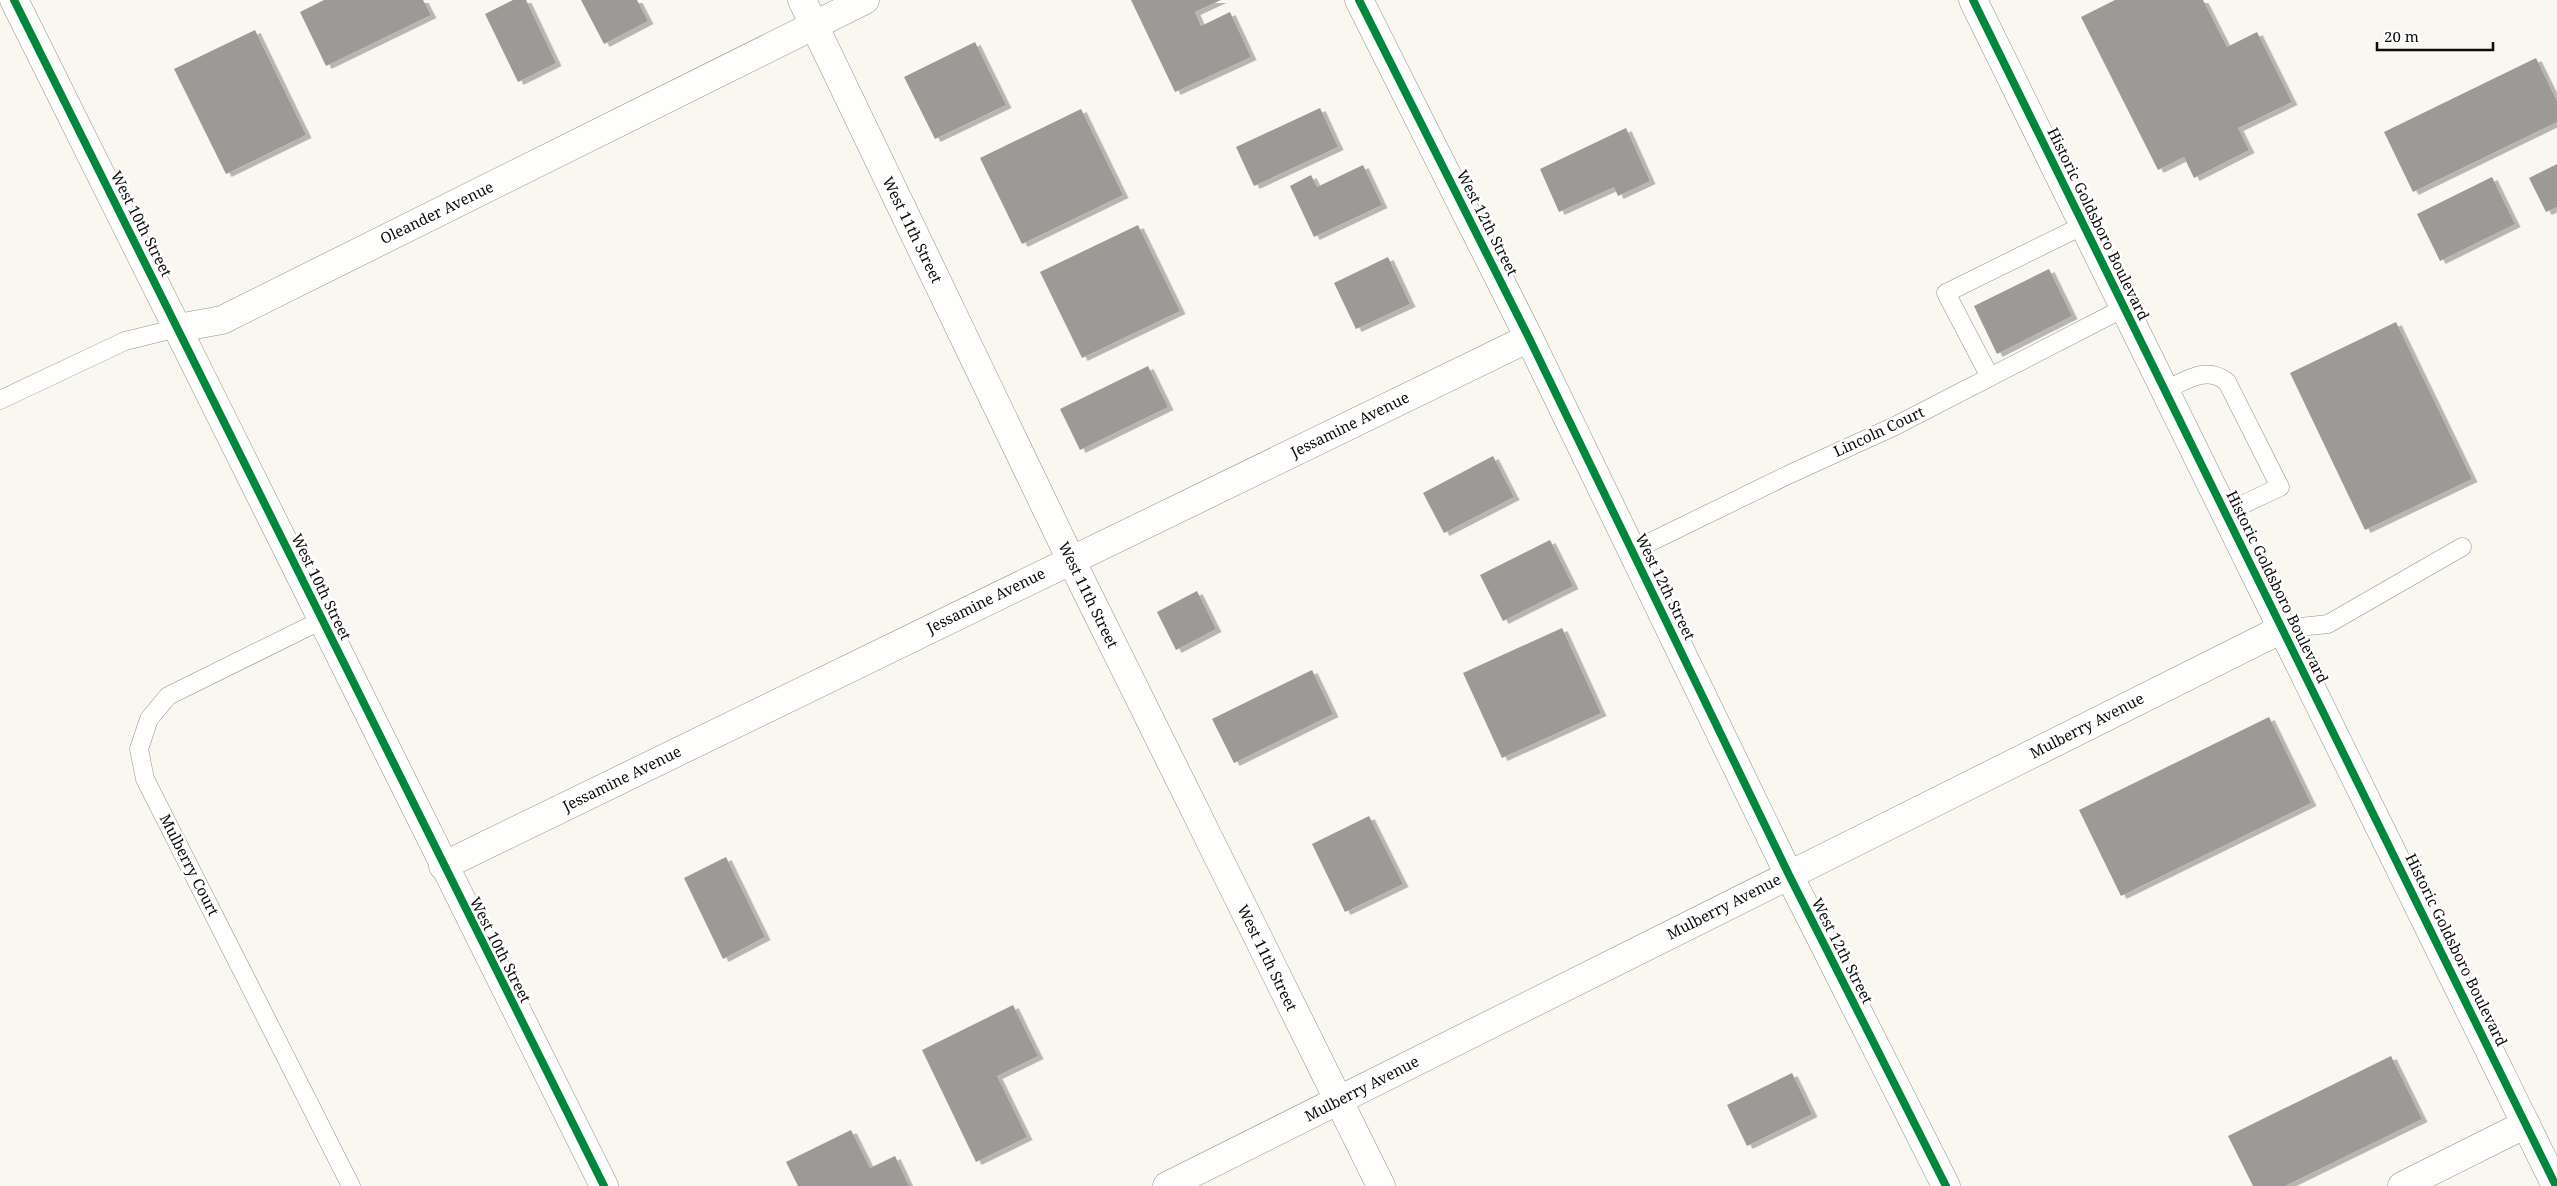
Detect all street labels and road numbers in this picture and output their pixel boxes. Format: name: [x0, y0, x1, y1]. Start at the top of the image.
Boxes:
street label: Historic Goldsboro Boulevard: [2043, 124, 2154, 323]
street label: West 12th Street: [1453, 166, 1523, 279]
street label: West 10th Street: [107, 167, 177, 280]
street label: West 11th Street: [878, 173, 947, 286]
street label: Oleander Avenue: [377, 176, 497, 248]
street label: Jessamine Avenue: [1286, 387, 1412, 462]
street label: Lincoln Court: [1830, 401, 1927, 461]
street label: Historic Goldsboro Boulevard: [2222, 487, 2333, 686]
street label: West 10th Street: [287, 530, 356, 643]
street label: West 12th Street: [1631, 530, 1700, 643]
street label: West 11th Street: [1054, 538, 1123, 651]
street label: Jessamine Avenue: [922, 563, 1048, 638]
street label: Mulberry Avenue: [2026, 688, 2147, 763]
street label: Jessamine Avenue: [558, 741, 684, 816]
street label: Mulberry Court: [156, 810, 224, 919]
street label: Historic Goldsboro Boulevard: [2401, 850, 2512, 1049]
street label: Mulberry Avenue: [1663, 869, 1784, 944]
street label: West 10th Street: [466, 893, 536, 1006]
street label: West 12th Street: [1808, 894, 1878, 1007]
street label: West 11th Street: [1233, 901, 1302, 1014]
street label: Mulberry Avenue: [1301, 1051, 1422, 1126]

